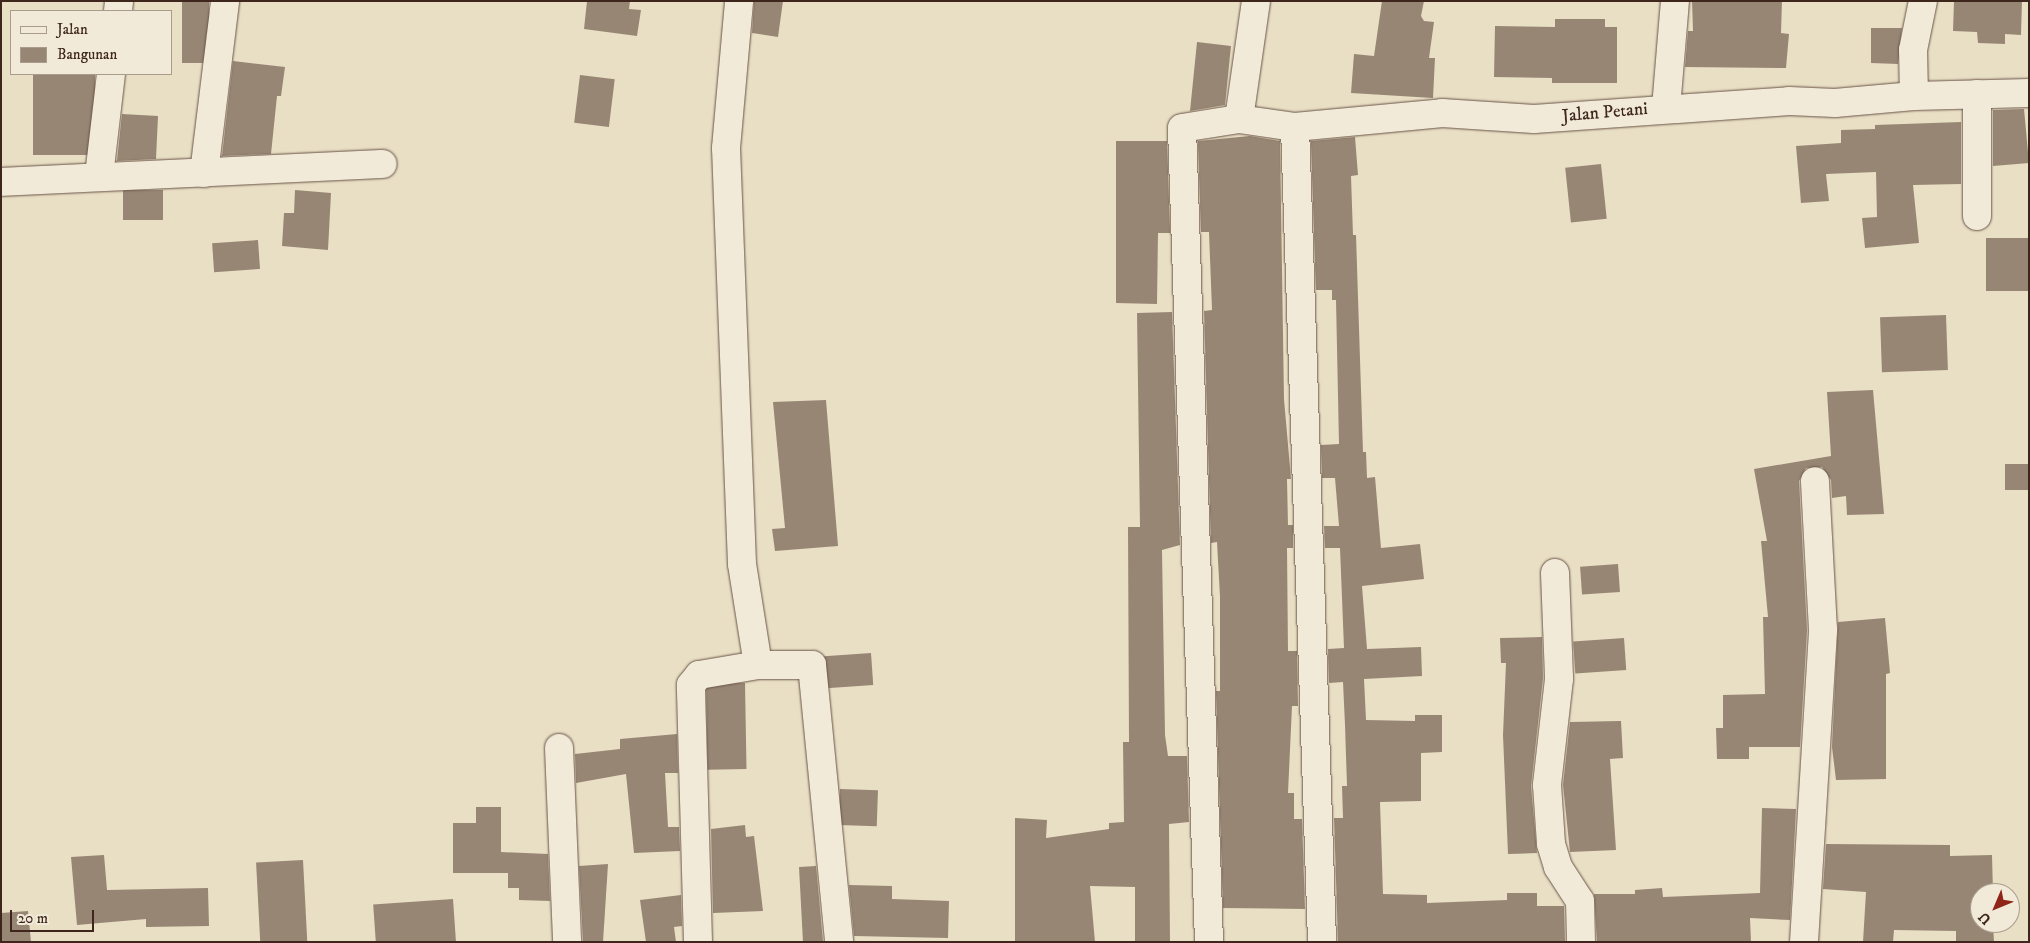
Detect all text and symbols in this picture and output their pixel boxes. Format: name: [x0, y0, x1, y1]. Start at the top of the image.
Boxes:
legend: [10, 10, 172, 75]
text: Jalan: [57, 20, 88, 39]
text: Bangunan: [57, 45, 117, 64]
street label: Jalan Petani: [1561, 98, 1649, 128]
north arrow: [1970, 883, 2020, 933]
scale bar: [12, 900, 96, 932]
text: U: [1975, 908, 1995, 928]
text: 20 m: [18, 909, 48, 928]

